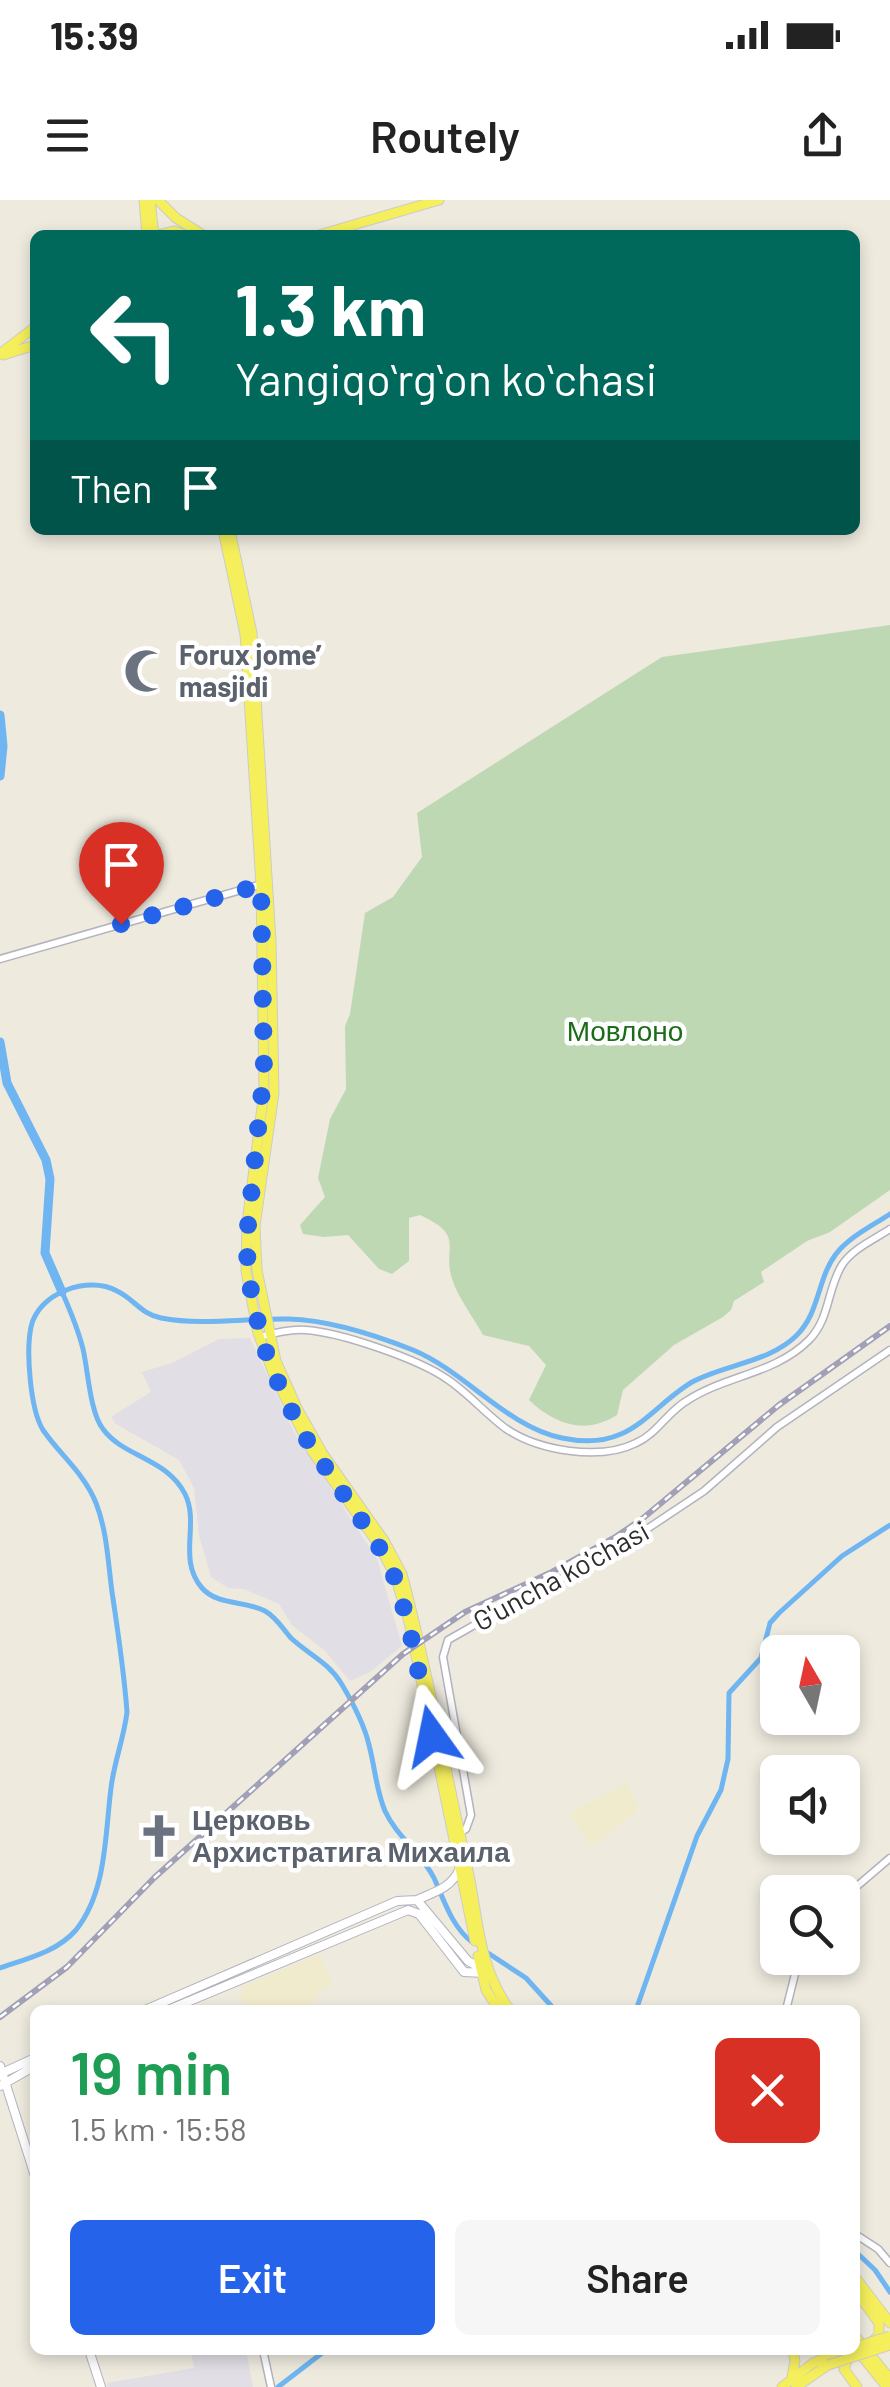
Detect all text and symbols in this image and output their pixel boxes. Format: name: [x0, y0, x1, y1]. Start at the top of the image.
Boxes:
text: 15:39: [50, 12, 138, 58]
icon: menu: [40, 108, 95, 163]
text: Routely: [370, 108, 520, 162]
icon: share: [795, 108, 850, 163]
text: 1.3 km: [235, 266, 426, 350]
icon: left: [70, 270, 200, 400]
text: Yangiqoʻrgʻon koʻchasi: [235, 351, 657, 405]
icon: arrive: [173, 460, 228, 515]
text: Then: [70, 465, 153, 511]
place label: Forux jome’ masjidi: [179, 637, 322, 703]
mosque icon: Forux jome’ masjidi: [122, 647, 170, 695]
pin: [79, 822, 164, 925]
icon: arrive: [94, 837, 149, 892]
park label: Мовлоно: [567, 1013, 683, 1047]
street label: G'uncha ko'chasi: [467, 1513, 654, 1637]
north arrow: [760, 1635, 860, 1735]
map controls: [760, 1635, 860, 1975]
position arrow: [380, 1684, 484, 1788]
button: sound: [760, 1755, 860, 1855]
place label: Церковь Архистратига Михаила: [192, 1802, 510, 1868]
church icon: Церковь Архистратига Михаила: [135, 1812, 183, 1860]
button: search: [760, 1875, 860, 1975]
text: 19 min: [70, 2035, 232, 2107]
button: close: [715, 2038, 820, 2143]
text: 1.5 km · 15:58: [70, 2109, 247, 2147]
button: Exit: [70, 2220, 435, 2335]
button: Share: [455, 2220, 820, 2335]

